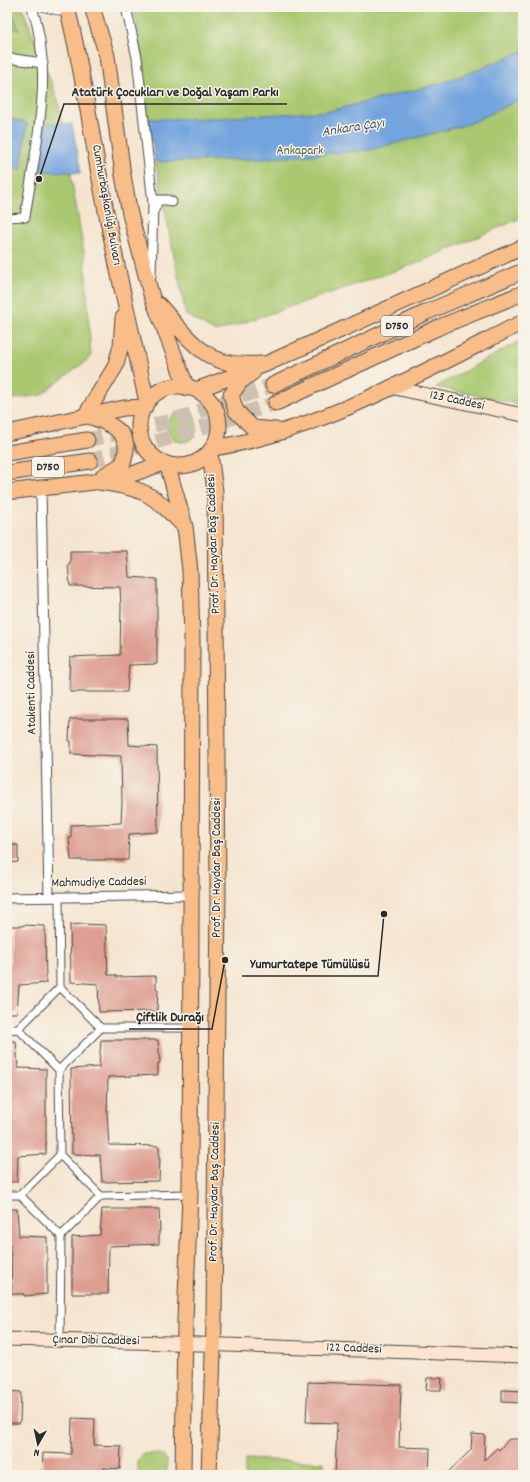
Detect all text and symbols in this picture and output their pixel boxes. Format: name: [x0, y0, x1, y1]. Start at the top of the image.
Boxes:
callout: Atatürk Çocukları ve Doğal Yaşam Parkı: [64, 78, 287, 104]
text: Atatürk Çocukları ve Doğal Yaşam Parkı: [71, 83, 279, 103]
water label: Ankara Çayı: [320, 113, 387, 143]
park label: Ankapark: [277, 142, 323, 161]
street label: Cumhurbaşkanlığı Bulvarı: [86, 143, 126, 267]
road number: D750: [381, 316, 413, 336]
street label: 123 Caddesi: [428, 386, 487, 416]
road number: D750: [32, 457, 64, 477]
street label: Prof. Dr. Haydar Baş Caddesi: [202, 473, 226, 614]
street label: Atakenti Caddesi: [22, 650, 42, 735]
street label: Prof. Dr. Haydar Baş Caddesi: [208, 797, 227, 938]
street label: Mahmudiye Caddesi: [51, 873, 147, 893]
callout: Yumurtatepe Tümülüsü: [242, 950, 378, 976]
text: Yumurtatepe Tümülüsü: [249, 955, 370, 975]
callout: Çiftlik Durağı: [129, 1003, 212, 1029]
text: Çiftlik Durağı: [136, 1008, 204, 1028]
street label: Prof. Dr. Haydar Baş Caddesi: [204, 1121, 226, 1262]
street label: Çınar Dibi Caddesi: [52, 1331, 140, 1351]
street label: 122 Caddesi: [326, 1339, 383, 1359]
north arrow: [18, 1424, 58, 1464]
text: N: [32, 1443, 41, 1460]

